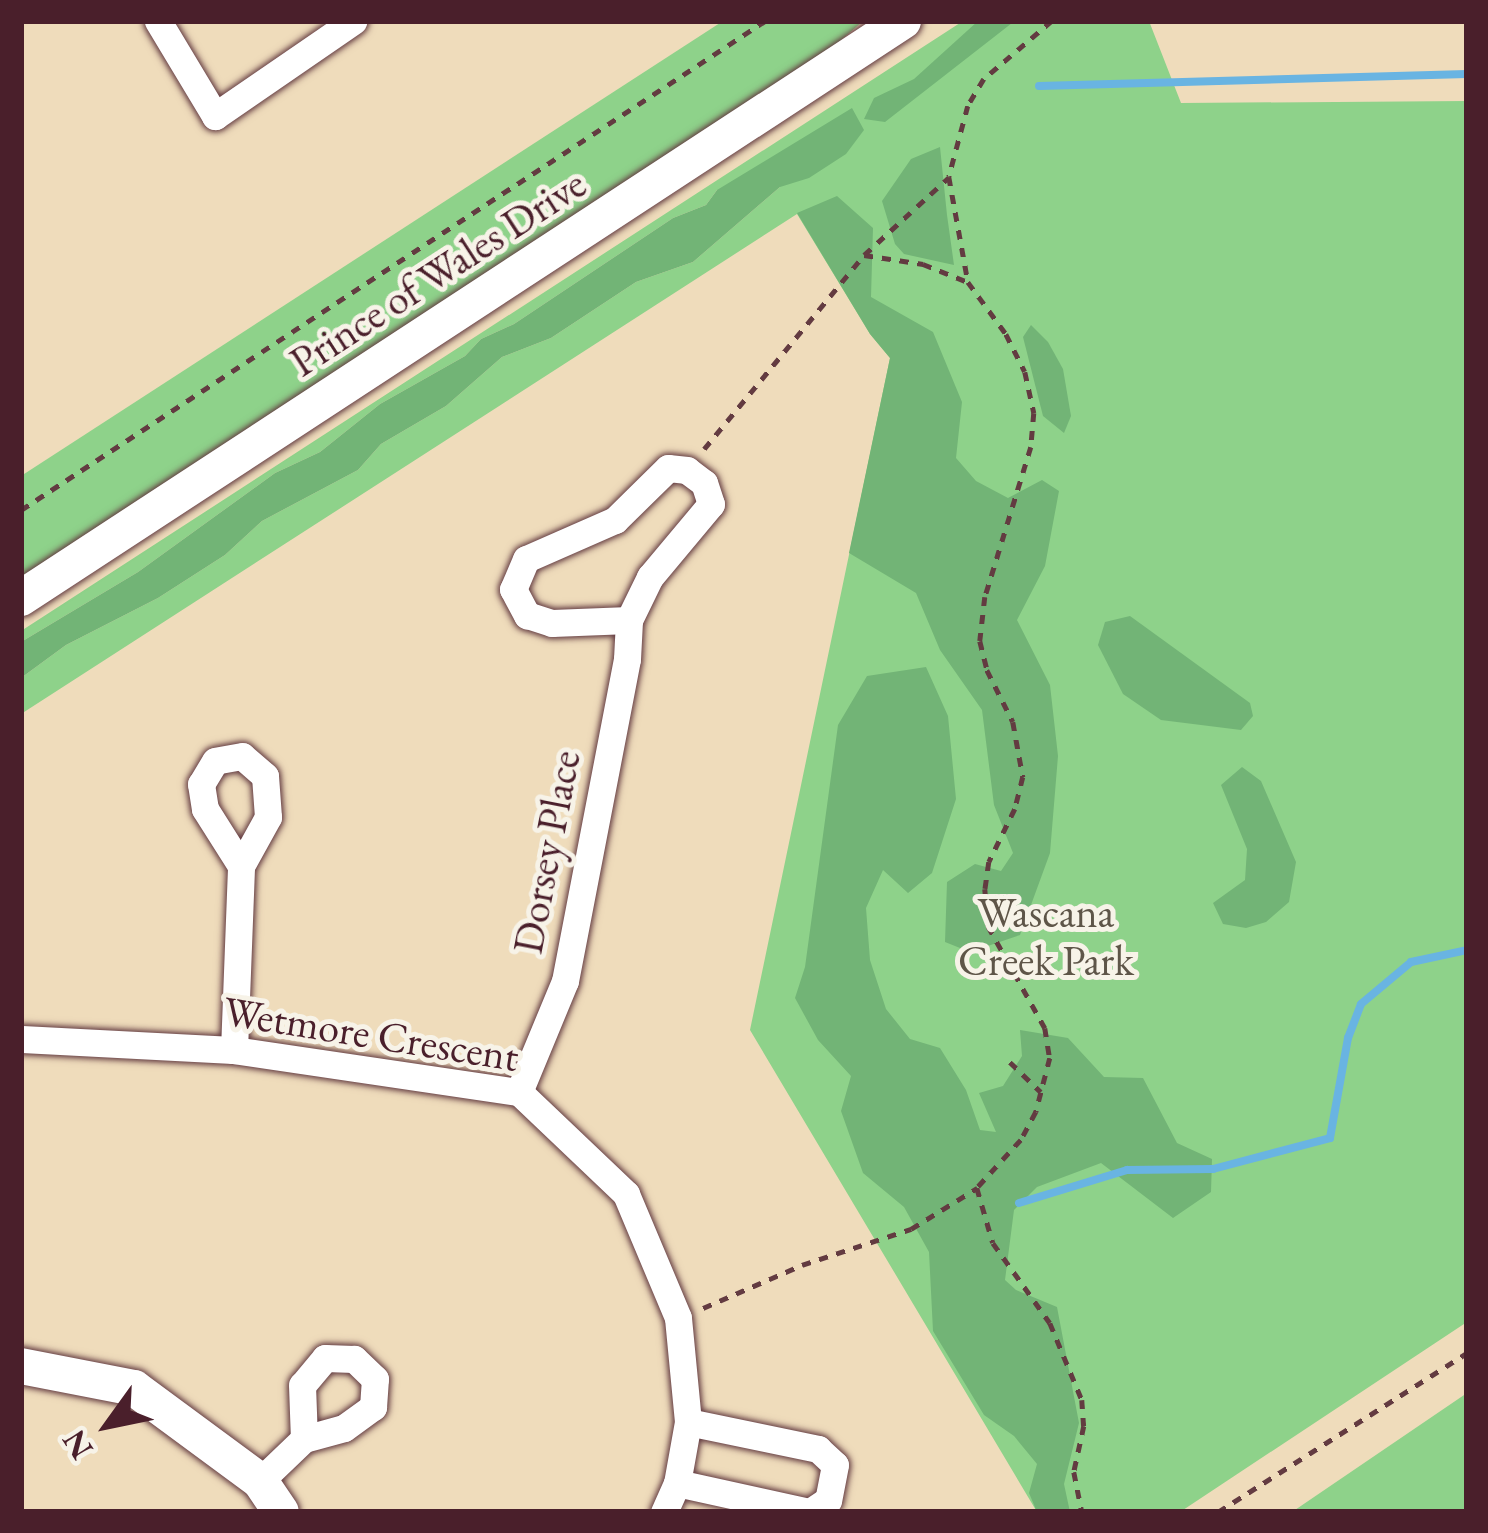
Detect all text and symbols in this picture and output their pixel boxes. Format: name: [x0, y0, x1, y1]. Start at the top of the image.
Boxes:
street label: Prince of Wales Drive: [281, 159, 595, 387]
street label: Dorsey Place: [503, 746, 591, 958]
park label: Wascana Creek Park: [958, 888, 1134, 986]
street label: Wetmore Crescent: [220, 986, 522, 1082]
north arrow: [48, 1365, 168, 1485]
text: N: [52, 1422, 103, 1468]

